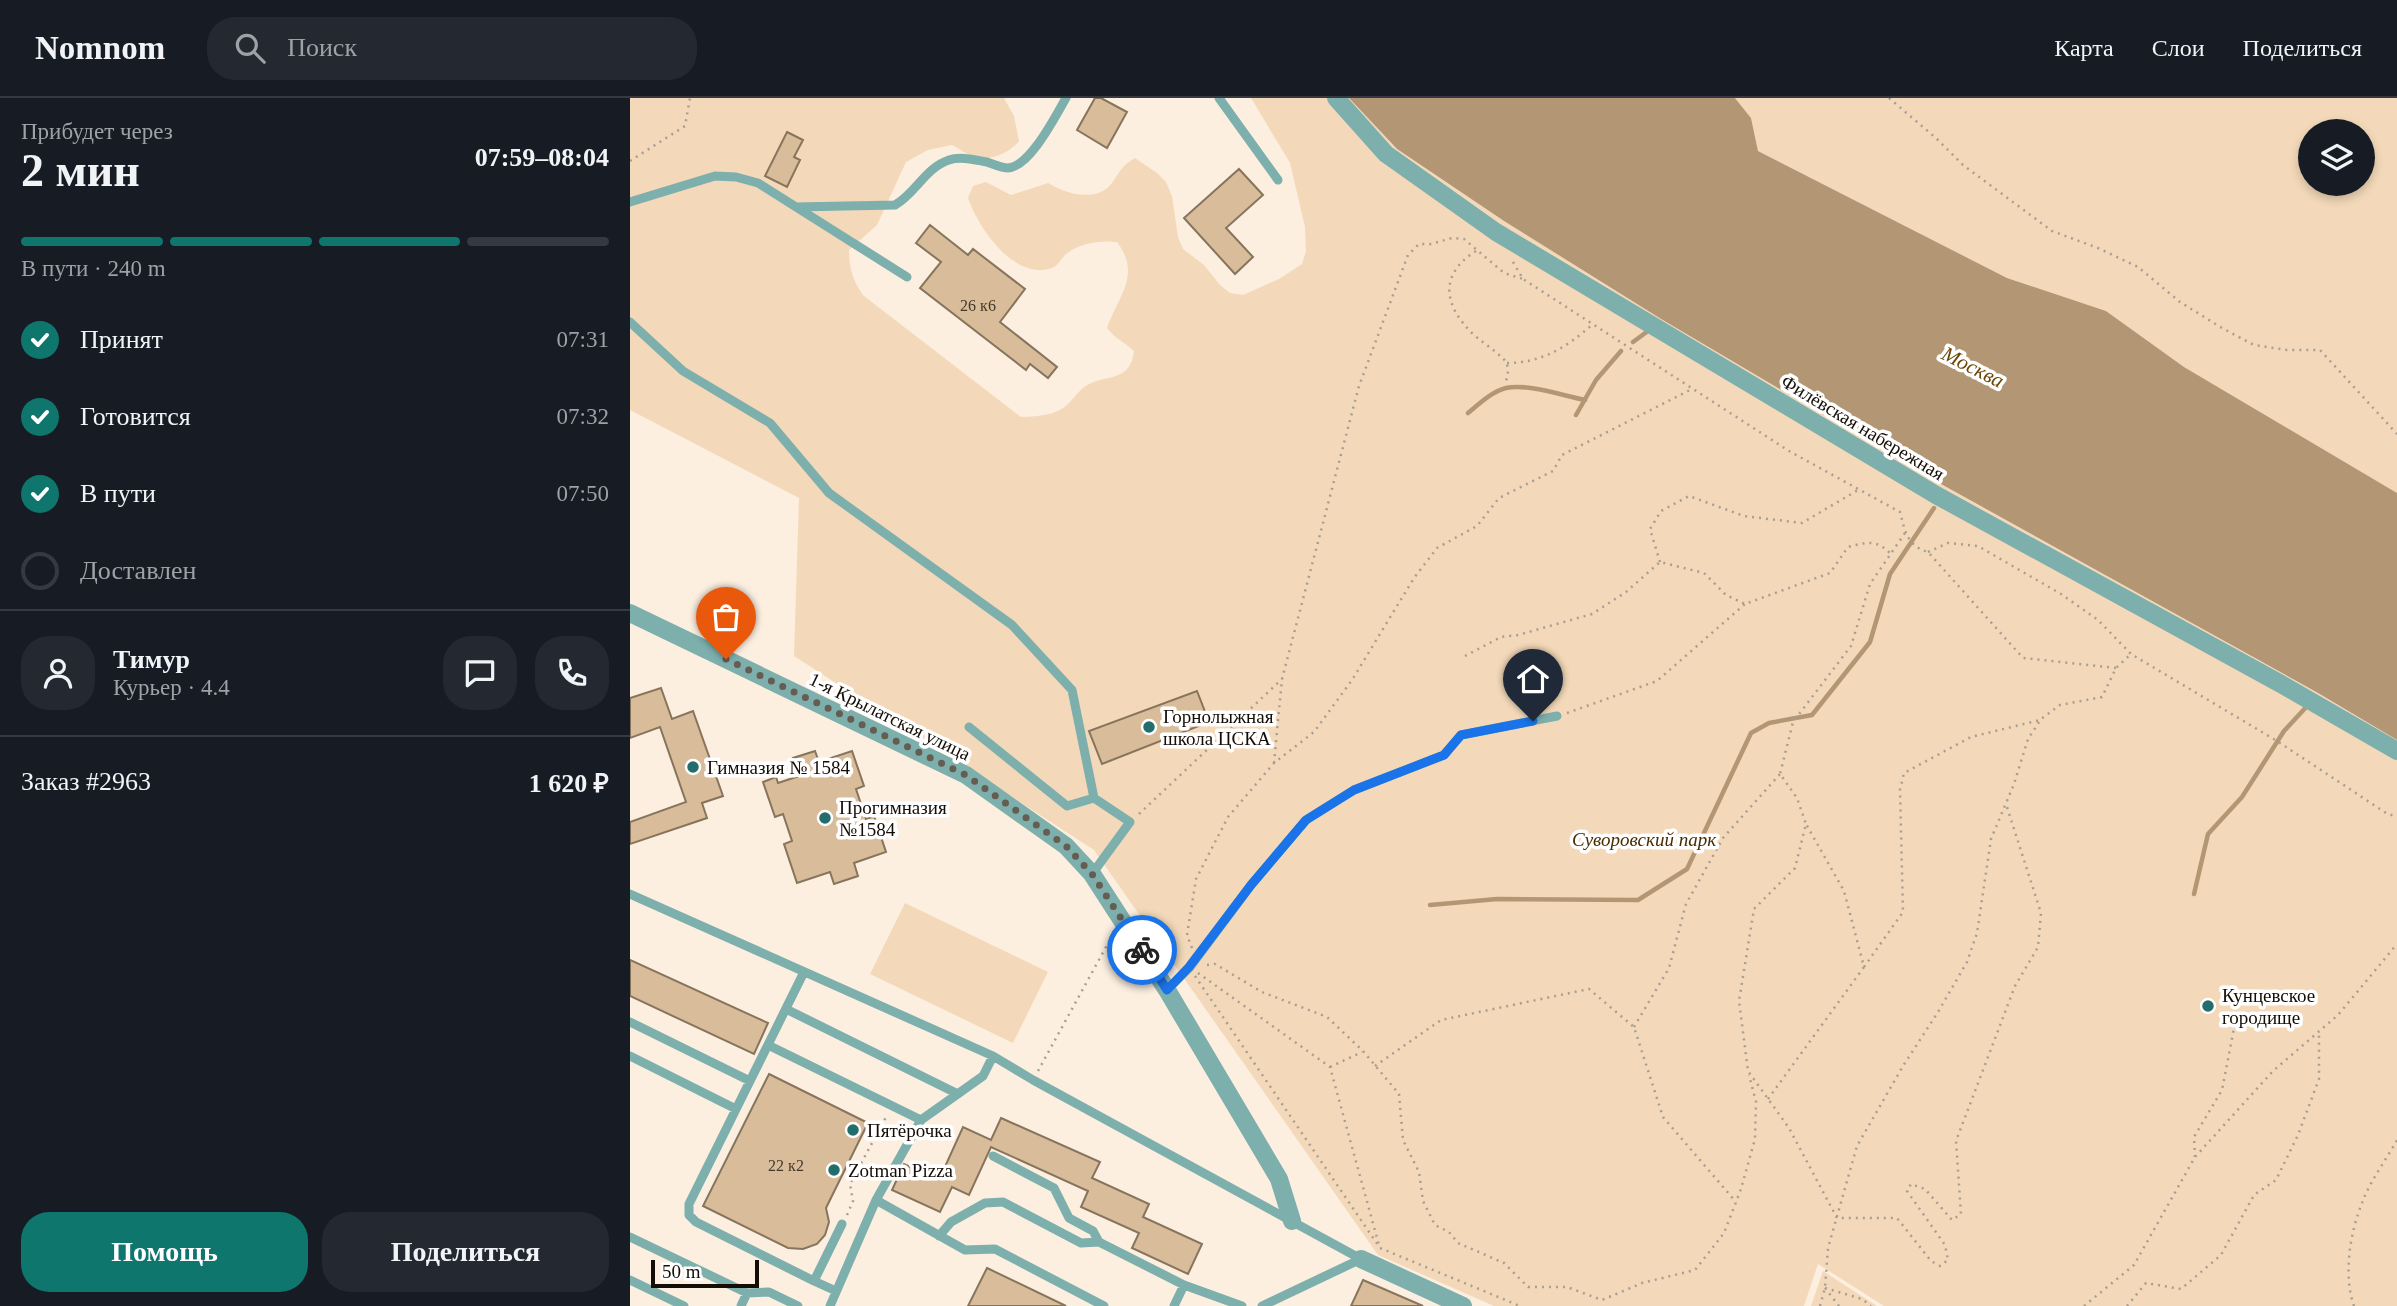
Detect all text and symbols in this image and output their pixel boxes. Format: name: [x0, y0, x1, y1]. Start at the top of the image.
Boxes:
search box: [207, 17, 697, 80]
icon: search: [231, 29, 269, 67]
text: Nomnom: [35, 30, 165, 66]
text: Поиск: [287, 33, 357, 62]
text: Карта: [2054, 35, 2114, 61]
text: Слои: [2152, 35, 2205, 61]
text: Поделиться: [2243, 35, 2362, 61]
text: Прибудет через: [21, 119, 173, 144]
map controls: [2298, 119, 2375, 196]
button: layers: [2298, 119, 2375, 196]
text: 07:59–08:04: [475, 143, 609, 172]
text: 2 мин: [21, 145, 140, 196]
text: В пути · 240 m: [21, 256, 166, 281]
house number: 26 к6: [960, 297, 996, 314]
icon: check: [21, 321, 59, 359]
text: Принят: [80, 325, 163, 354]
text: 07:31: [557, 327, 609, 352]
water label: Москва: [1937, 341, 2008, 393]
street label: Филёвская набережная: [1778, 371, 1948, 484]
icon: check: [21, 398, 59, 436]
text: Готовится: [80, 402, 191, 431]
text: 07:32: [557, 404, 609, 429]
icon: check: [21, 475, 59, 513]
text: В пути: [80, 479, 156, 508]
text: 07:50: [557, 481, 609, 506]
text: Доставлен: [80, 556, 197, 585]
pin: [696, 587, 756, 659]
icon: bag: [707, 598, 745, 636]
button: person: [21, 636, 95, 710]
button: chat: [443, 636, 517, 710]
button: phone: [535, 636, 609, 710]
text: Тимур: [113, 645, 190, 674]
pin: [1503, 649, 1563, 721]
icon: home: [1514, 660, 1552, 698]
street label: 1-я Крылатская улица: [806, 668, 974, 765]
text: Курьер · 4.4: [113, 675, 230, 700]
place label: Горнолыжная школа ЦСКА: [1163, 706, 1274, 749]
marker: Горнолыжная школа ЦСКА: [1141, 719, 1157, 735]
place label: Гимназия № 1584: [707, 757, 851, 778]
marker: Гимназия № 1584: [685, 759, 701, 775]
text: Заказ #2963: [21, 767, 151, 796]
text: 1 620 ₽: [529, 769, 609, 798]
place label: Прогимназия №1584: [839, 797, 947, 840]
marker: Прогимназия №1584: [817, 810, 833, 826]
park label: Суворовский парк: [1572, 829, 1717, 850]
courier: [1107, 915, 1177, 985]
icon: bike: [1123, 931, 1161, 969]
place label: Кунцевское городище: [2222, 985, 2315, 1028]
marker: Кунцевское городище: [2200, 998, 2216, 1014]
place label: Пятёрочка: [867, 1120, 952, 1141]
marker: Пятёрочка: [845, 1122, 861, 1138]
house number: 22 к2: [768, 1157, 804, 1174]
place label: Zotman Pizza: [848, 1160, 954, 1181]
marker: Zotman Pizza: [826, 1162, 842, 1178]
button: Помощь: [21, 1212, 308, 1292]
button: Поделиться: [322, 1212, 609, 1292]
scale bar: [651, 1257, 760, 1289]
text: 50 m: [662, 1261, 701, 1282]

